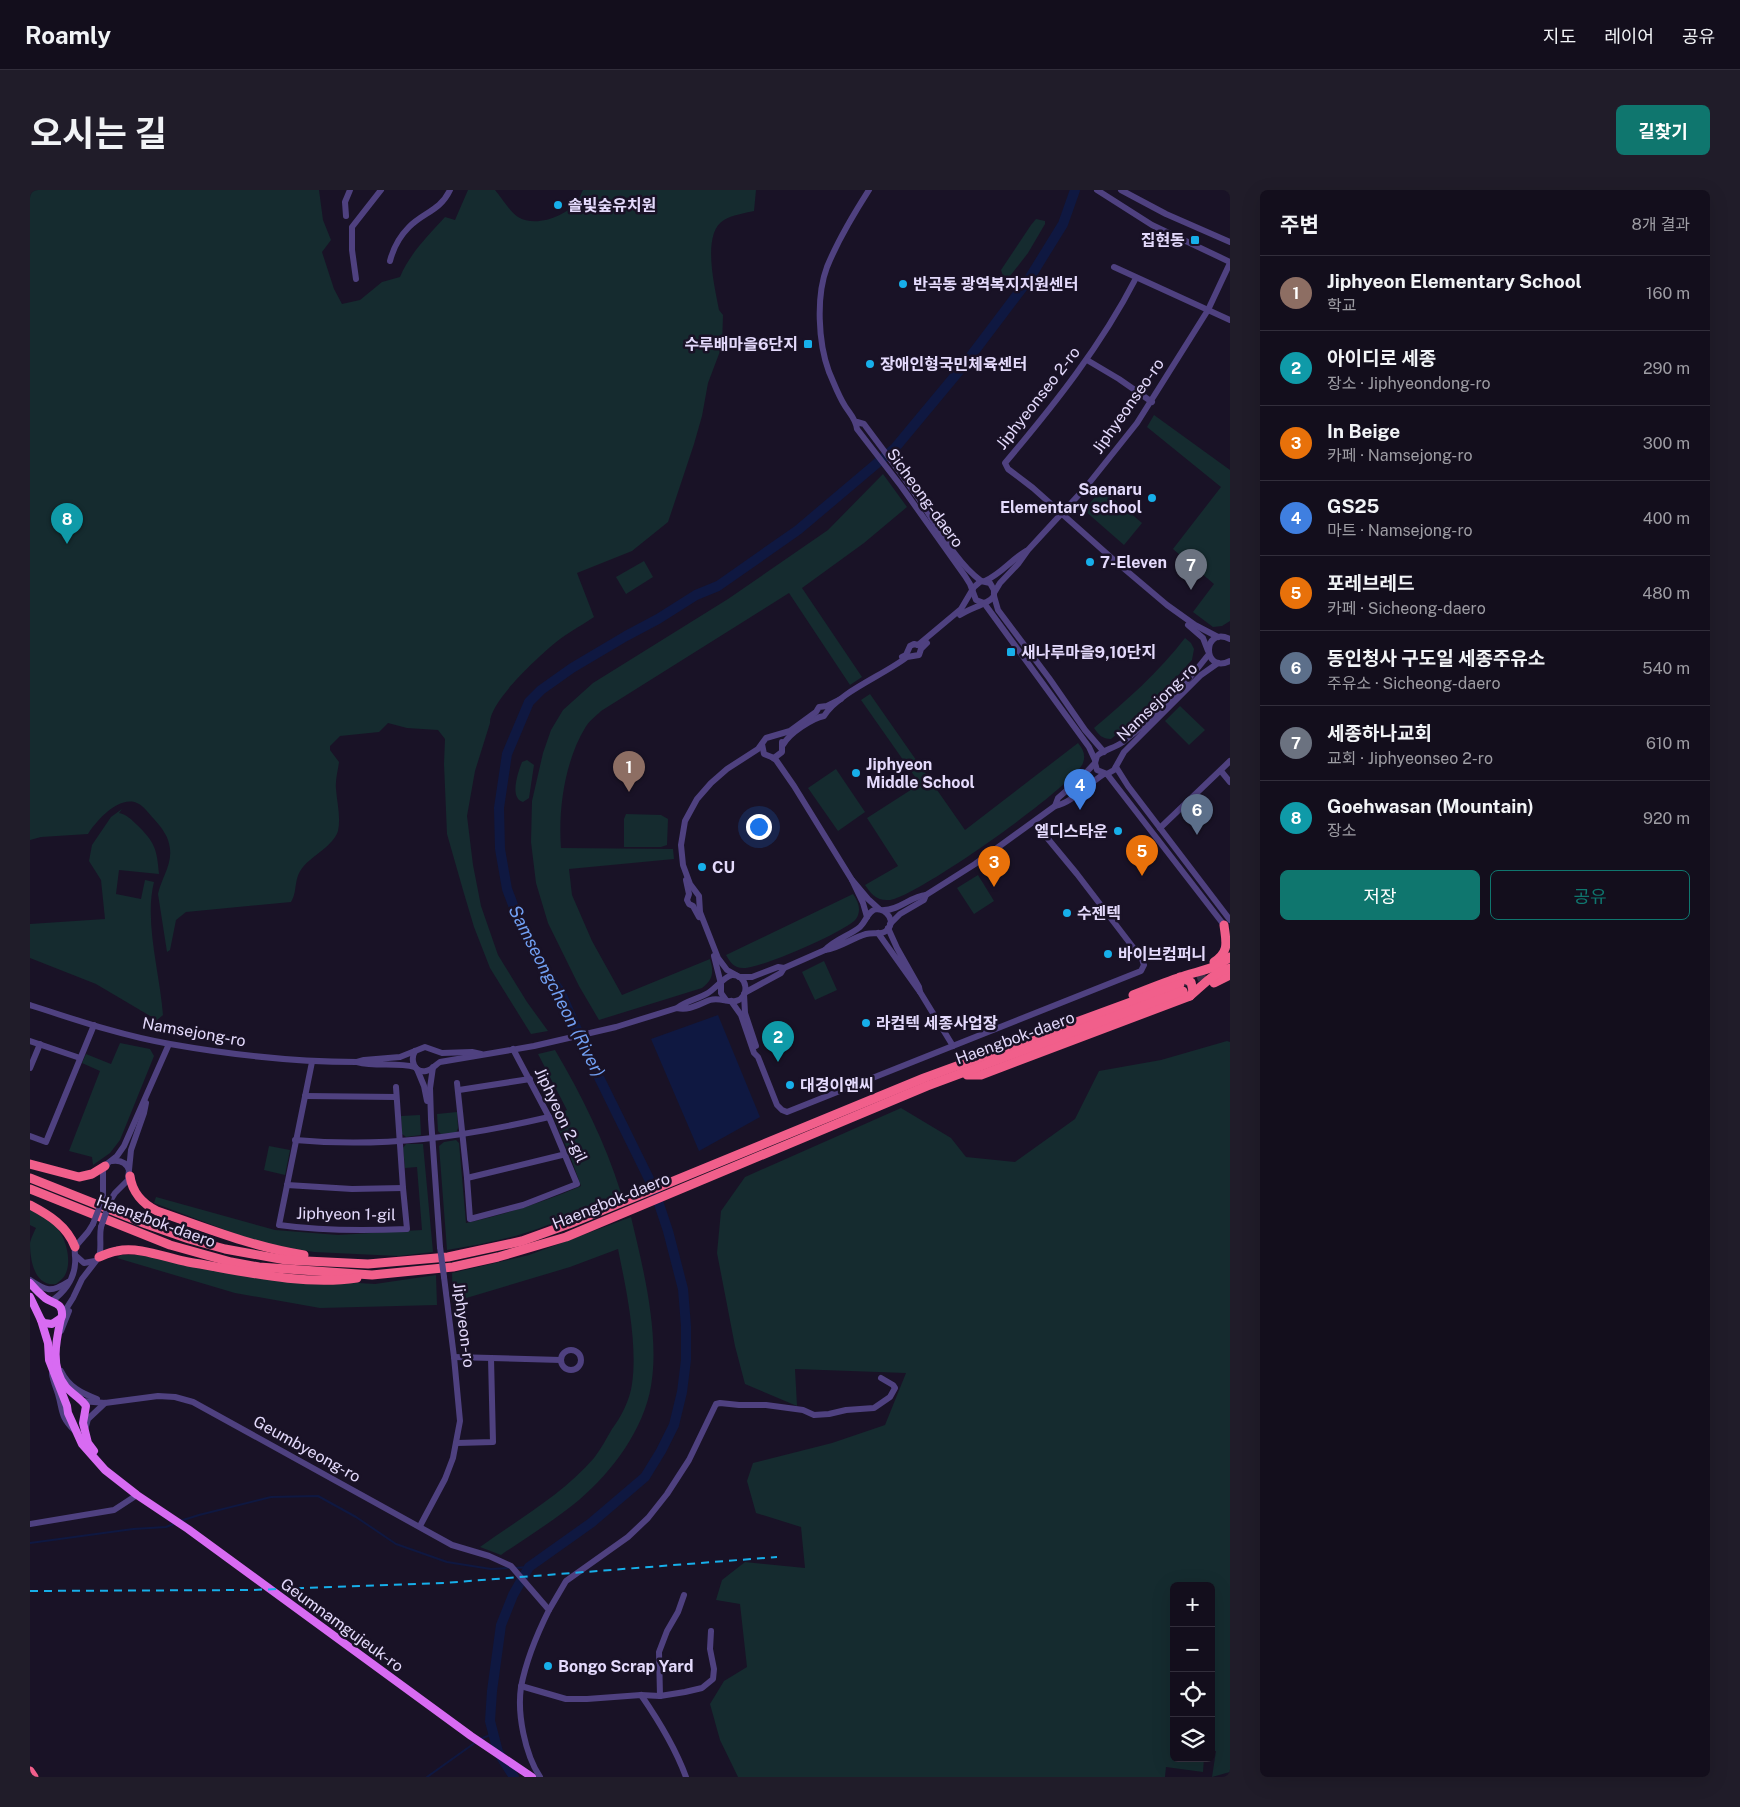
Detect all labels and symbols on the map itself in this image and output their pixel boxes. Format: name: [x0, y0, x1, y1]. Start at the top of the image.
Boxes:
place label: 솔빛숲유치원: [568, 196, 656, 215]
marker: 솔빛숲유치원: [552, 199, 564, 211]
place label: 집현동: [1141, 231, 1185, 250]
marker: 집현동: [1189, 234, 1201, 246]
place label: 반곡동 광역복지지원센터: [913, 275, 1079, 294]
marker: 반곡동 광역복지지원센터: [897, 278, 909, 290]
place label: 수루배마을6단지: [684, 335, 798, 354]
marker: 수루배마을6단지: [802, 338, 814, 350]
street label: Jiphyeonseo 2-ro: [992, 343, 1084, 453]
place label: 장애인형국민체육센터: [880, 355, 1027, 374]
street label: Jiphyeonseo-ro: [1088, 355, 1168, 457]
marker: 장애인형국민체육센터: [864, 358, 876, 370]
street label: Sicheong-daero: [883, 445, 967, 551]
place label: Saenaru Elementary school: [1000, 480, 1142, 517]
marker: Saenaru Elementary school: [1146, 492, 1158, 504]
pin: 8: [51, 503, 83, 544]
pin: 7: [1175, 549, 1207, 590]
place label: 7-Eleven: [1100, 553, 1167, 572]
marker: 7-Eleven: [1084, 556, 1096, 568]
place label: 새나루마을9,10단지: [1021, 643, 1156, 662]
marker: 새나루마을9,10단지: [1005, 646, 1017, 658]
street label: Namsejong-ro: [1113, 659, 1201, 745]
pin: 1: [613, 751, 645, 792]
place label: Jiphyeon Middle School: [866, 755, 975, 792]
marker: Jiphyeon Middle School: [850, 767, 862, 779]
pin: 4: [1064, 769, 1096, 810]
pin: 6: [1181, 794, 1213, 835]
your location: [746, 814, 772, 840]
place label: 엘디스타운: [1034, 822, 1108, 841]
marker: 엘디스타운: [1112, 825, 1124, 837]
pin: 5: [1126, 835, 1158, 876]
pin: 3: [978, 846, 1010, 887]
place label: CU: [712, 858, 735, 877]
marker: CU: [696, 861, 708, 873]
water label: Samseongcheon (River): [505, 902, 609, 1080]
place label: 수젠텍: [1077, 904, 1121, 923]
marker: 수젠텍: [1061, 907, 1073, 919]
place label: 바이브컴퍼니: [1118, 945, 1206, 964]
marker: 바이브컴퍼니: [1102, 948, 1114, 960]
street label: Haengbok-daero: [953, 1008, 1077, 1068]
street label: Namsejong-ro: [141, 1014, 247, 1050]
place label: 라컴텍 세종사업장: [876, 1014, 998, 1033]
marker: 라컴텍 세종사업장: [860, 1017, 872, 1029]
pin: 2: [762, 1021, 794, 1062]
street label: Jiphyeon 2-gil: [531, 1064, 591, 1166]
place label: 대경이앤씨: [800, 1076, 874, 1095]
marker: 대경이앤씨: [784, 1079, 796, 1091]
street label: Haengbok-daero: [549, 1169, 673, 1233]
street label: Haengbok-daero: [94, 1191, 218, 1251]
street label: Jiphyeon 1-gil: [296, 1204, 396, 1224]
street label: Jiphyeon-ro: [449, 1281, 479, 1369]
street label: Geumbyeong-ro: [250, 1412, 364, 1486]
street label: Geumnamgujeuk-ro: [277, 1574, 407, 1676]
place label: Bongo Scrap Yard: [558, 1657, 694, 1676]
marker: Bongo Scrap Yard: [542, 1660, 554, 1672]

